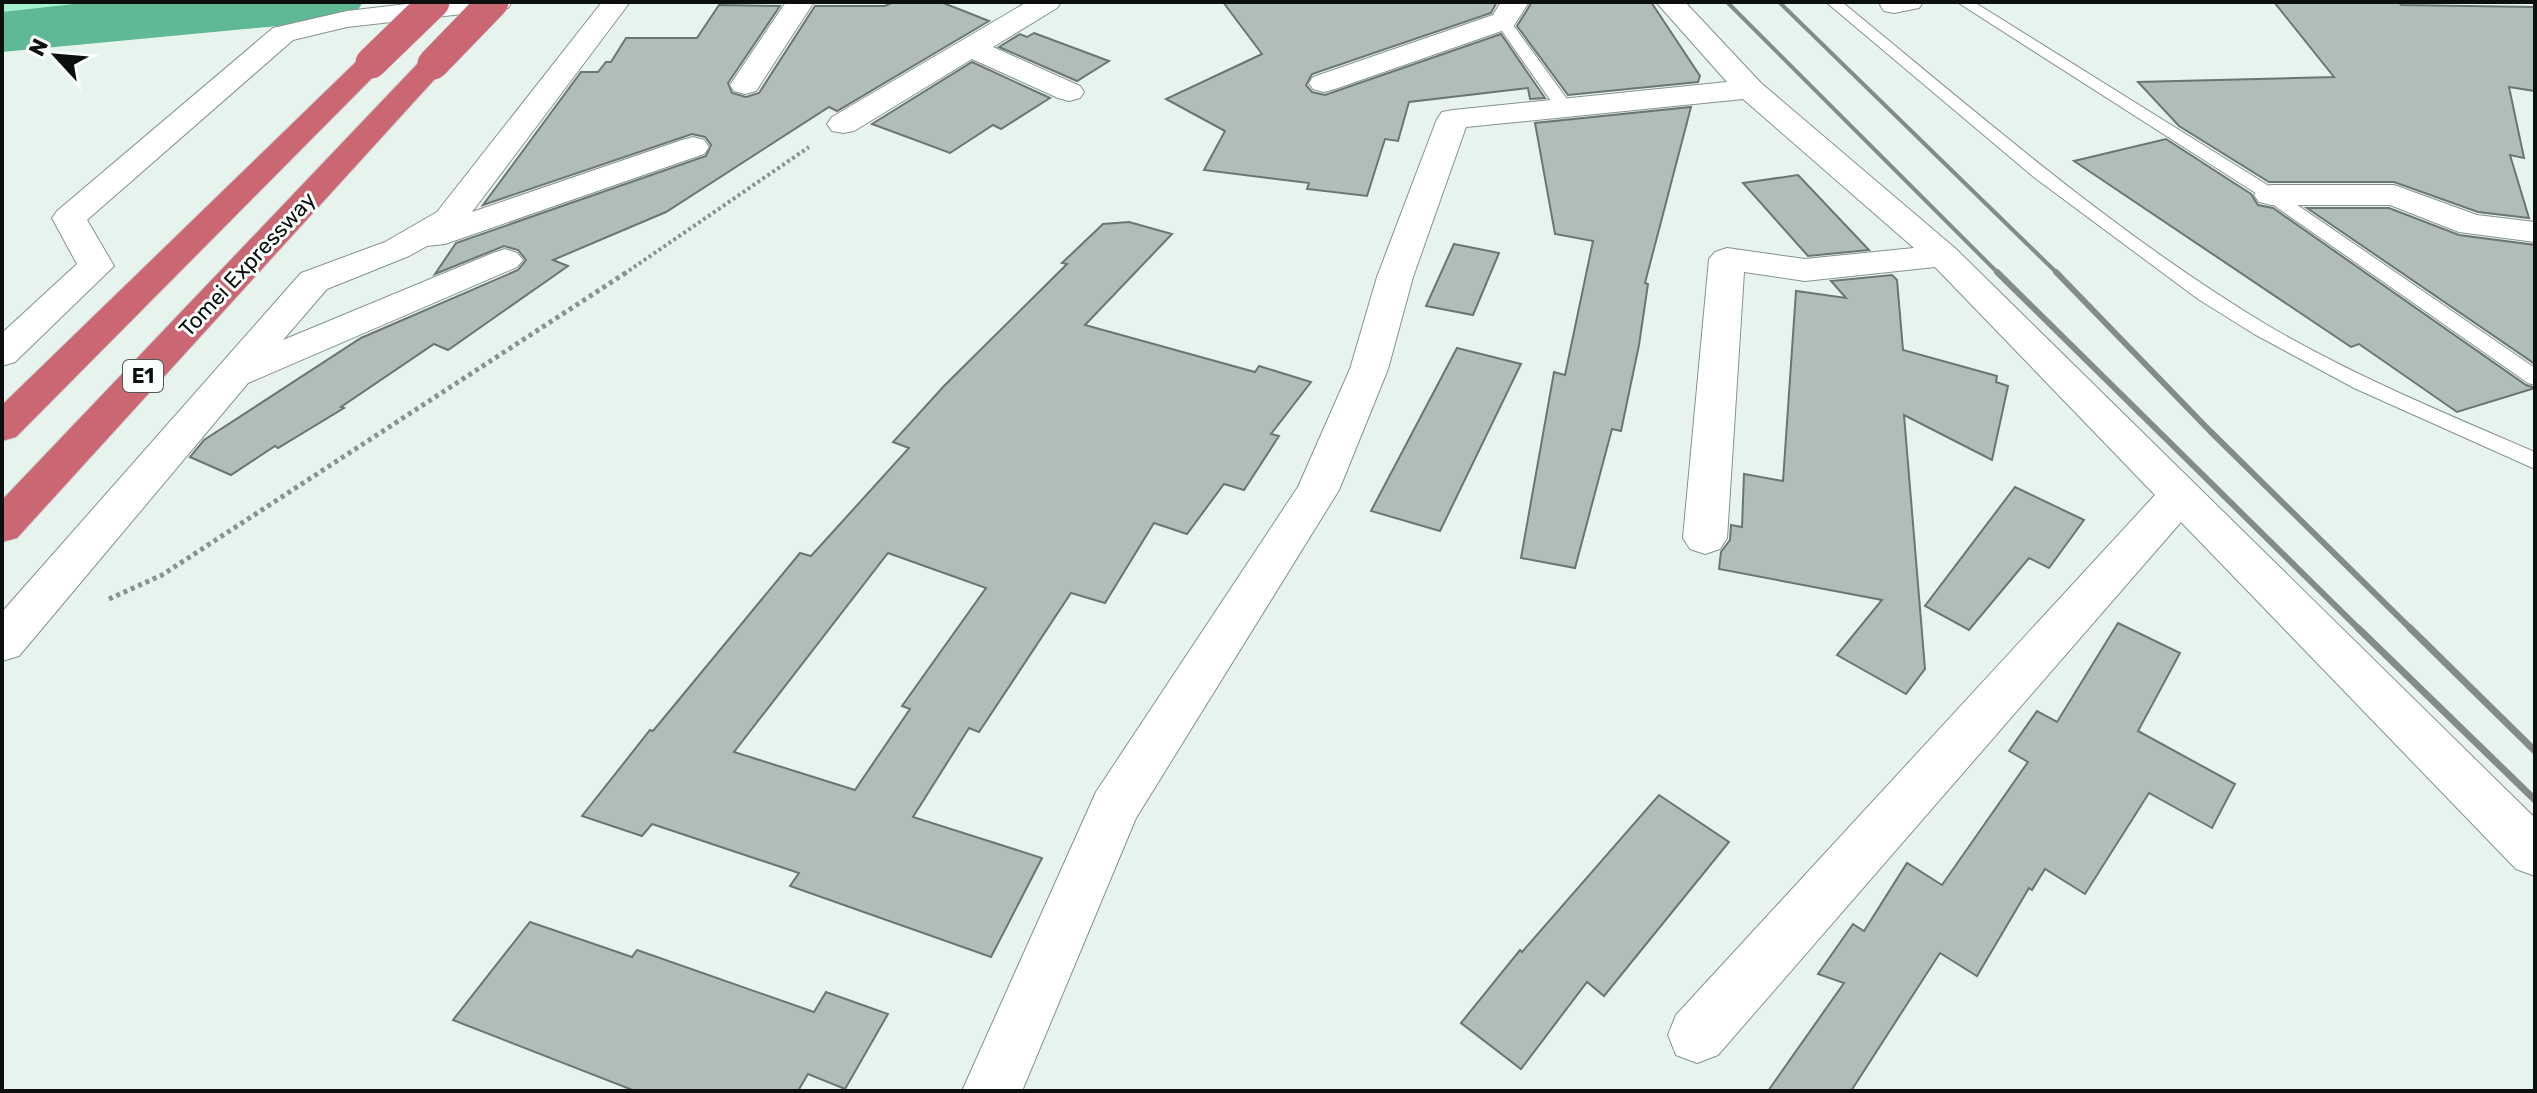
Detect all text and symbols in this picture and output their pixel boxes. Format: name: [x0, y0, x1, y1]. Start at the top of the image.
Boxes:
north arrow: [16, 16, 96, 96]
text: N: [23, 34, 54, 60]
street label: Tomei Expressway: [173, 186, 321, 342]
road number: E1: [123, 360, 163, 392]

